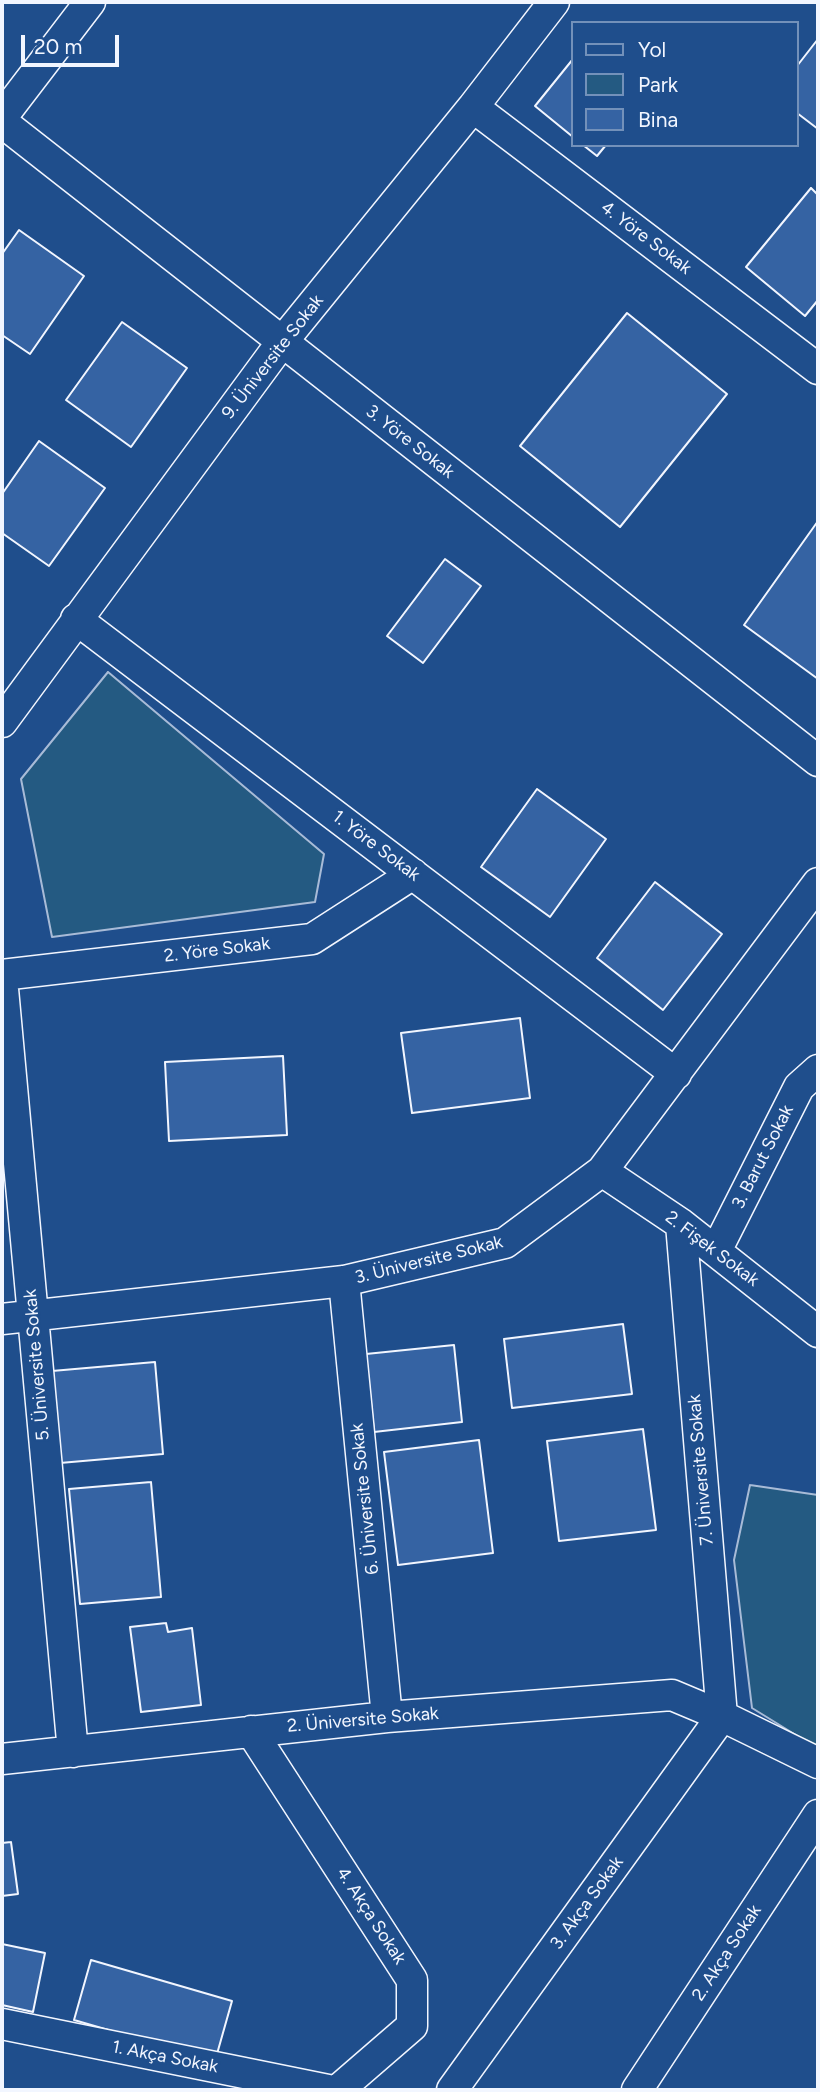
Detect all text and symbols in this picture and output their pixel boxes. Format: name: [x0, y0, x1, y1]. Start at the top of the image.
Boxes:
scale bar: [24, 21, 122, 65]
legend: [572, 21, 799, 147]
text: 20 m: [34, 34, 82, 59]
text: Yol: [638, 37, 666, 62]
text: Park: [638, 72, 678, 97]
text: Bina: [638, 107, 678, 132]
street label: 4. Yöre Sokak: [596, 197, 696, 279]
street label: 9. Üniversite Sokak: [218, 290, 328, 424]
street label: 3. Yöre Sokak: [361, 401, 459, 483]
street label: 1. Yöre Sokak: [328, 806, 424, 886]
street label: 2. Yöre Sokak: [163, 933, 271, 967]
street label: 3. Barut Sokak: [728, 1102, 798, 1212]
street label: 2. Fişek Sokak: [661, 1207, 763, 1291]
street label: 3. Üniversite Sokak: [353, 1231, 505, 1289]
street label: 5. Üniversite Sokak: [20, 1288, 54, 1442]
street label: 7. Üniversite Sokak: [684, 1394, 718, 1546]
street label: 6. Üniversite Sokak: [346, 1422, 384, 1576]
street label: 2. Üniversite Sokak: [286, 1703, 440, 1737]
street label: 3. Akça Sokak: [546, 1852, 628, 1954]
street label: 4. Akça Sokak: [332, 1863, 410, 1969]
street label: 2. Akça Sokak: [688, 1901, 766, 2005]
street label: 1. Akça Sokak: [110, 2036, 220, 2078]

